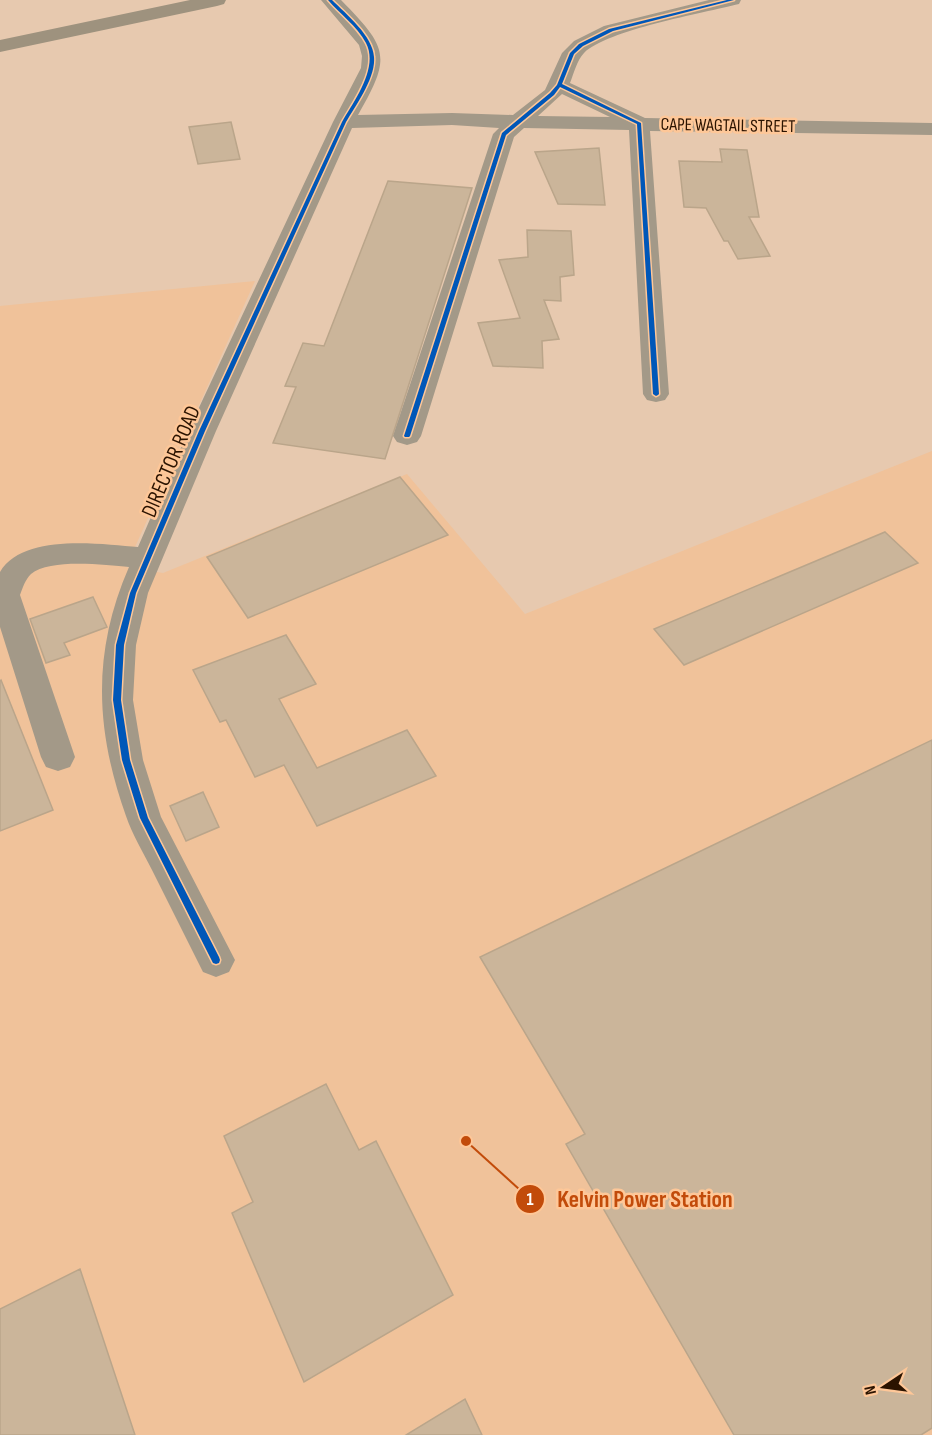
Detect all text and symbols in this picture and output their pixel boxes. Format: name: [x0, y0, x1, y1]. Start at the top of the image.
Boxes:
street label: CAPE WAGTAIL STREET: [660, 114, 796, 137]
street label: DIRECTOR ROAD: [136, 402, 207, 522]
callout: Kelvin Power Station: [515, 1178, 744, 1220]
text: Kelvin Power Station: [557, 1185, 733, 1214]
text: 1: [526, 1189, 534, 1210]
north arrow: [854, 1357, 914, 1417]
text: N: [861, 1384, 881, 1396]

